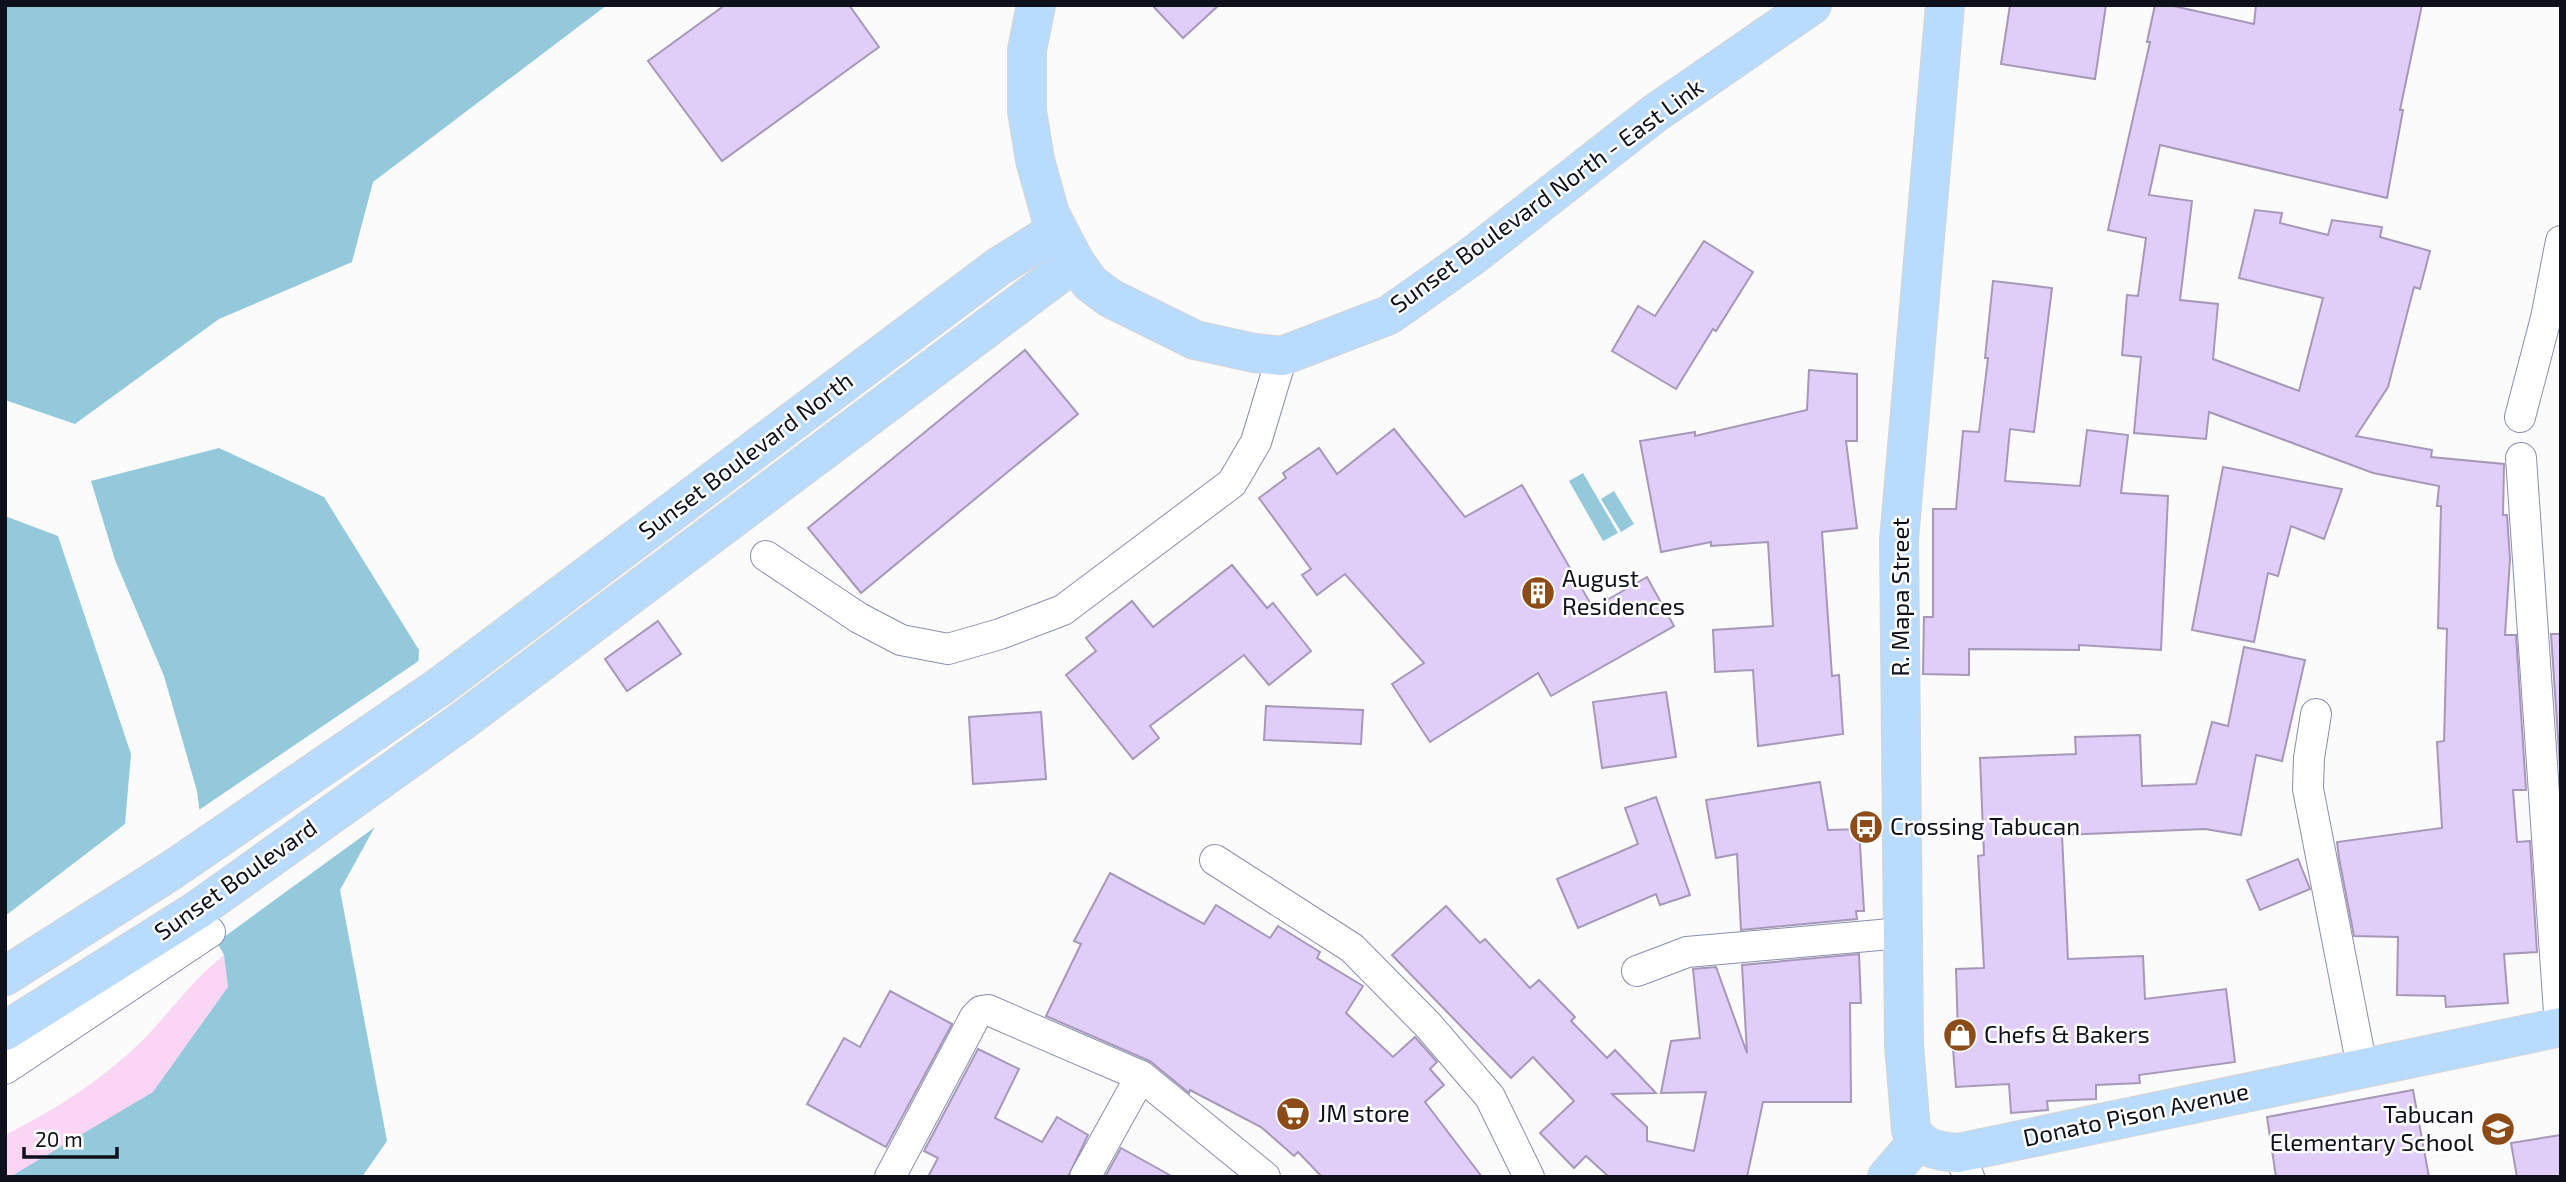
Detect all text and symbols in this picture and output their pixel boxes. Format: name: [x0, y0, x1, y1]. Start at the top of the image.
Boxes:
street label: Sunset Boulevard North - East Link: [1384, 72, 1708, 318]
street label: Sunset Boulevard North: [632, 365, 858, 545]
street label: R. Mapa Street: [1885, 517, 1914, 677]
place label: August Residences: [1562, 563, 1685, 620]
building icon: August Residences: [1519, 574, 1557, 612]
bus stop icon: Crossing Tabucan: [1847, 808, 1885, 846]
place label: Crossing Tabucan: [1890, 811, 2080, 840]
street label: Sunset Boulevard: [148, 812, 322, 946]
shop icon: Chefs & Bakers: [1941, 1016, 1979, 1054]
place label: Chefs & Bakers: [1984, 1019, 2150, 1048]
street label: Donato Pison Avenue: [2020, 1075, 2251, 1152]
supermarket icon: JM store: [1274, 1095, 1312, 1133]
place label: JM store: [1318, 1098, 1410, 1127]
place label: Tabucan Elementary School: [2270, 1099, 2474, 1156]
school or university icon: Tabucan Elementary School: [2479, 1110, 2517, 1148]
scale bar: [24, 1116, 117, 1160]
text: 20 m: [35, 1126, 83, 1151]

